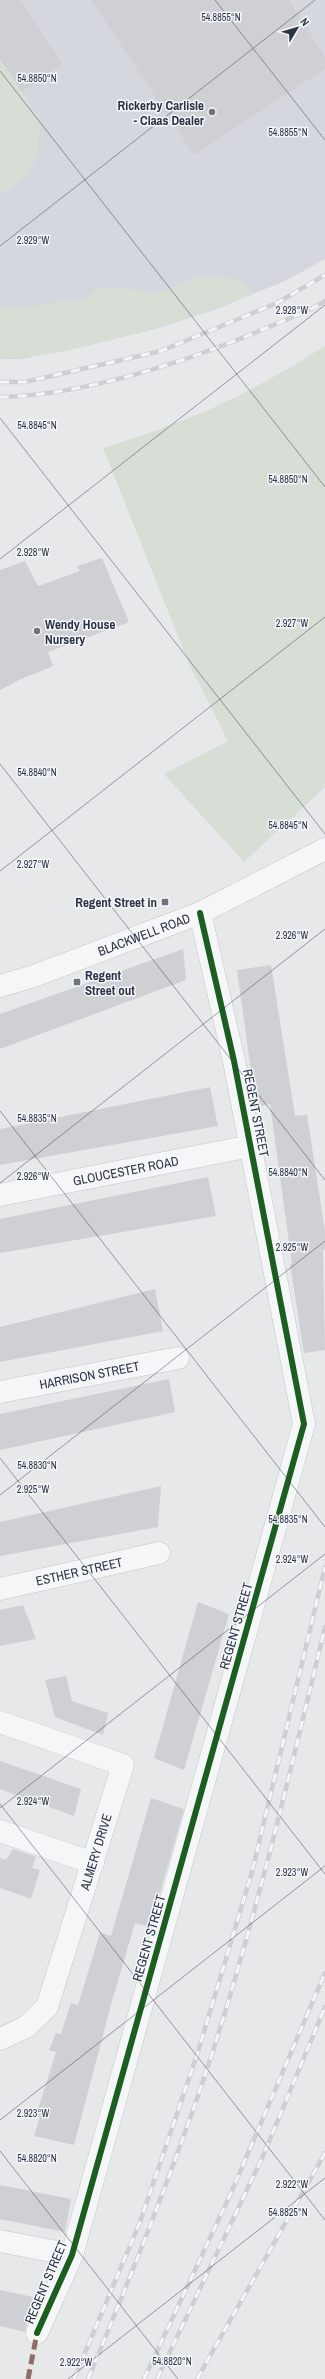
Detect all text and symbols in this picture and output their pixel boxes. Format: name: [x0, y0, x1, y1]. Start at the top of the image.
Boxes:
north arrow: [277, 8, 317, 48]
text: 54.8855°N: [201, 11, 241, 24]
text: N: [297, 15, 312, 29]
text: 54.8850°N: [17, 72, 57, 85]
place label: Rickerby Carlisle - Claas Dealer: [117, 97, 205, 129]
marker: Rickerby Carlisle - Claas Dealer: [207, 107, 217, 117]
text: 54.8855°N: [268, 126, 308, 139]
text: 2.929°W: [17, 234, 49, 247]
text: 2.928°W: [276, 304, 308, 317]
text: 54.8845°N: [17, 419, 57, 432]
text: 54.8850°N: [268, 473, 308, 486]
text: 2.928°W: [17, 546, 49, 559]
place label: Wendy House Nursery: [45, 616, 115, 648]
text: 2.927°W: [276, 617, 308, 630]
marker: Wendy House Nursery: [32, 626, 42, 636]
text: 54.8840°N: [17, 766, 57, 779]
text: 54.8845°N: [268, 819, 308, 832]
text: 2.927°W: [17, 858, 49, 871]
place label: Regent Street in: [75, 894, 157, 911]
marker: Regent Street in: [160, 897, 170, 907]
street label: BLACKWELL ROAD: [95, 909, 193, 960]
text: 2.926°W: [276, 929, 308, 942]
place label: Regent Street out: [85, 967, 135, 999]
marker: Regent Street out: [72, 977, 82, 987]
street label: REGENT STREET: [239, 1068, 273, 1159]
text: 54.8835°N: [17, 1112, 57, 1125]
street label: GLOUCESTER ROAD: [71, 1152, 180, 1189]
text: 54.8840°N: [268, 1166, 308, 1179]
text: 2.926°W: [17, 1170, 49, 1183]
text: 2.925°W: [276, 1241, 308, 1254]
street label: HARRISON STREET: [38, 1357, 141, 1393]
text: 54.8830°N: [17, 1459, 57, 1472]
text: 2.925°W: [17, 1483, 49, 1496]
text: 54.8835°N: [268, 1513, 308, 1526]
street label: ESTHER STREET: [34, 1553, 124, 1589]
text: 2.924°W: [276, 1553, 308, 1566]
street label: REGENT STREET: [216, 1580, 257, 1671]
text: 2.924°W: [17, 1795, 49, 1808]
street label: ALMERY DRIVE: [76, 1812, 116, 1893]
text: 2.923°W: [276, 1866, 308, 1879]
street label: REGENT STREET: [129, 1892, 170, 1983]
text: 2.923°W: [17, 2107, 49, 2120]
text: 54.8820°N: [17, 2152, 57, 2165]
text: 2.922°W: [276, 2178, 308, 2191]
text: 54.8825°N: [268, 2206, 308, 2219]
street label: REGENT STREET: [21, 2237, 71, 2326]
text: 54.8820°N: [152, 2355, 192, 2368]
text: 2.922°W: [60, 2356, 92, 2369]

